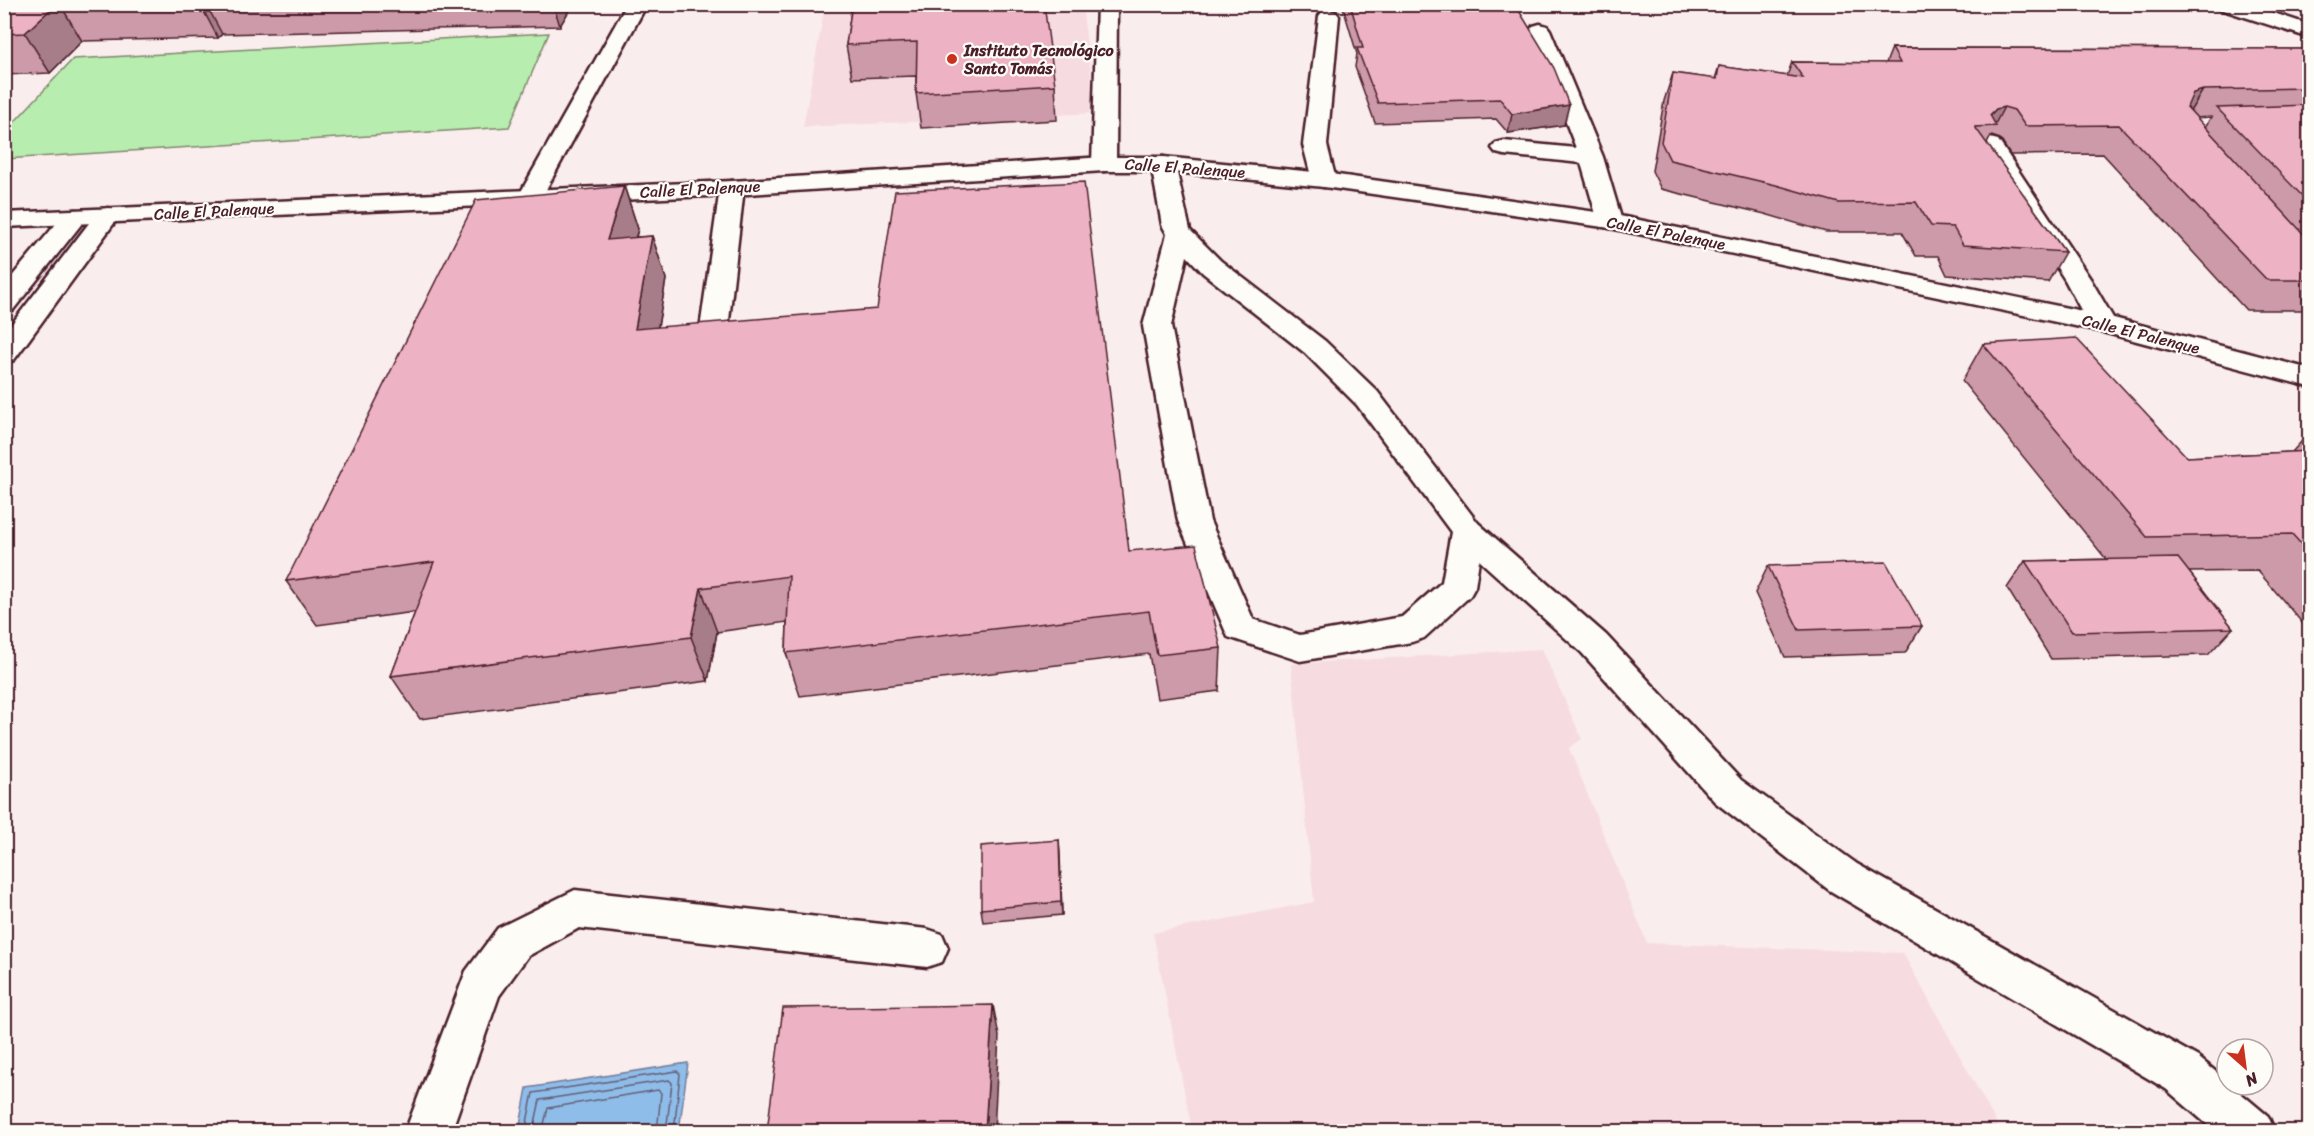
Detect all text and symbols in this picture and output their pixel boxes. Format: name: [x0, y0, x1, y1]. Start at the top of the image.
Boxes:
place label: Instituto Tecnológico Santo Tomás: [963, 36, 1114, 83]
marker: Instituto Tecnológico Santo Tomás: [945, 52, 959, 66]
street label: Calle El Palenque: [1124, 149, 1246, 187]
street label: Calle El Palenque: [639, 171, 761, 207]
street label: Calle El Palenque: [153, 193, 275, 229]
street label: Calle El Palenque: [1604, 207, 1728, 259]
street label: Calle El Palenque: [2079, 305, 2203, 363]
north arrow: [2215, 1037, 2275, 1097]
text: N: [2239, 1064, 2264, 1096]

